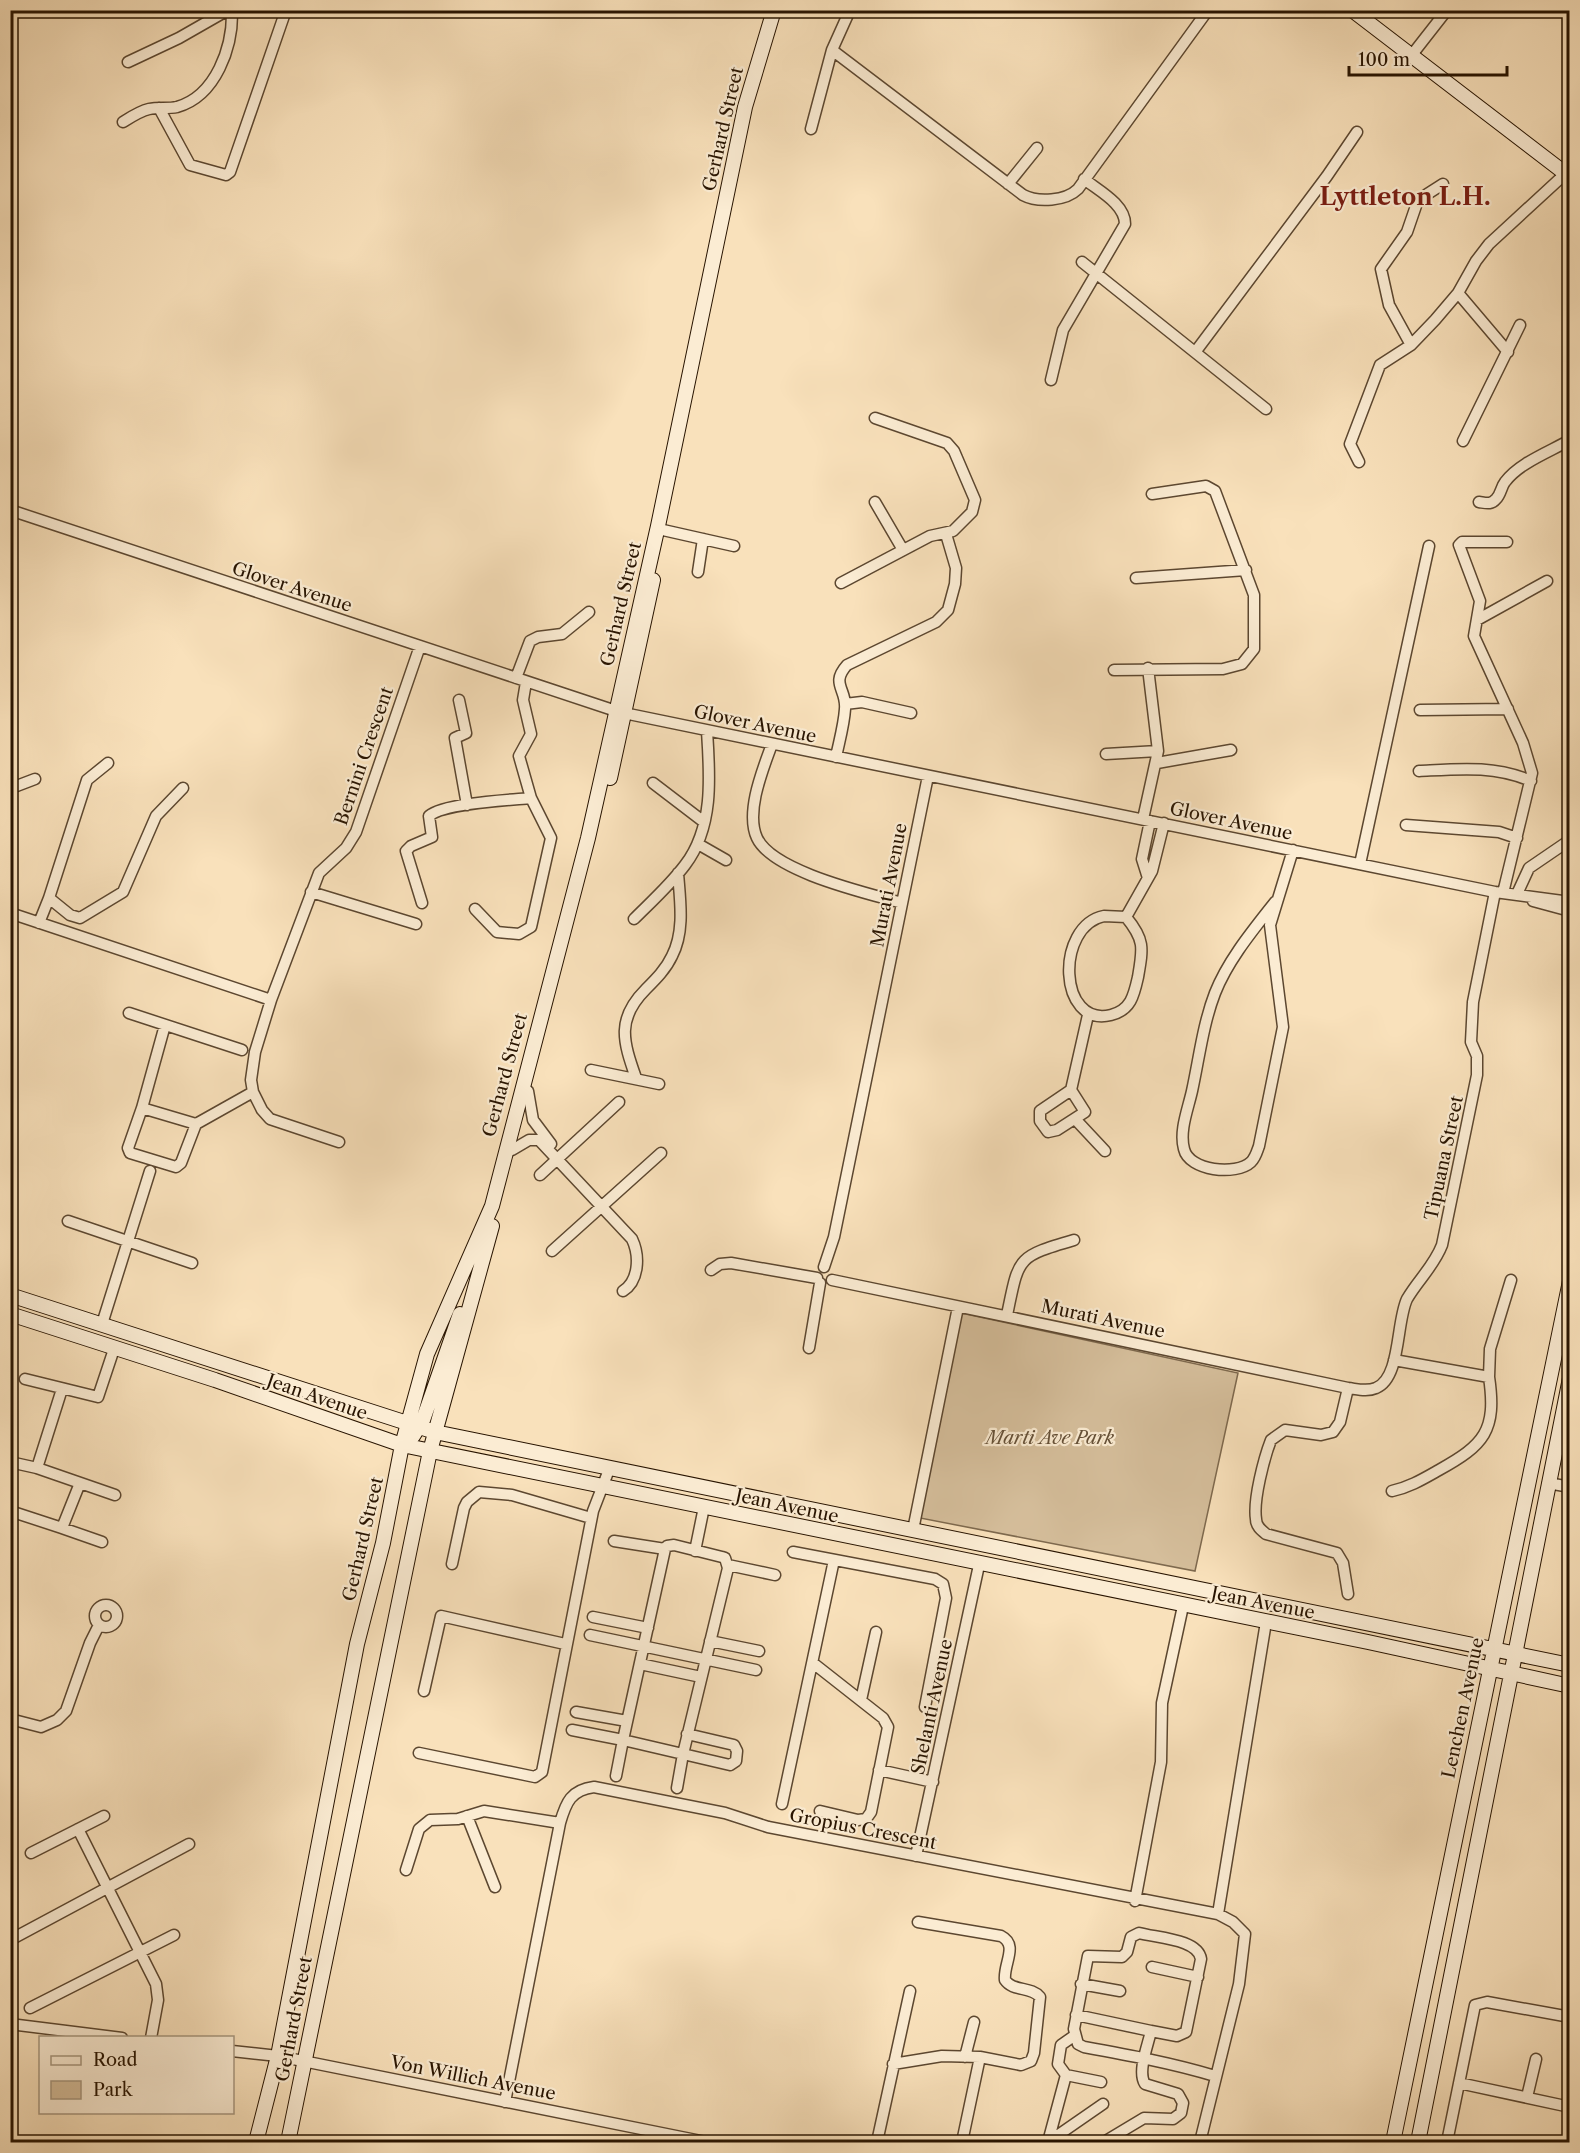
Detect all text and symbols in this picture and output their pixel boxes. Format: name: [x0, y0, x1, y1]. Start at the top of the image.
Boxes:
scale bar: [1349, 39, 1506, 77]
text: 100 m: [1358, 49, 1410, 71]
street label: Gerhard Street: [698, 64, 748, 193]
district label: Lyttleton L.H.: [1319, 182, 1491, 211]
street label: Gerhard Street: [596, 539, 646, 668]
street label: Glover Avenue: [229, 557, 355, 617]
street label: Bernini Crescent: [330, 683, 398, 828]
street label: Glover Avenue: [692, 700, 818, 748]
street label: Glover Avenue: [1168, 797, 1294, 845]
street label: Murati Avenue: [866, 821, 912, 949]
street label: Gerhard Street: [478, 1010, 532, 1139]
street label: Tipuana Street: [1420, 1093, 1468, 1222]
street label: Murati Avenue: [1039, 1295, 1167, 1343]
street label: Jean Avenue: [261, 1369, 370, 1425]
park label: Marti Ave Park: [984, 1427, 1115, 1449]
street label: Gerhard Street: [338, 1474, 388, 1603]
street label: Jean Avenue: [730, 1484, 841, 1528]
street label: Jean Avenue: [1206, 1582, 1317, 1624]
street label: Lenchen Avenue: [1437, 1636, 1489, 1780]
street label: Shelanti Avenue: [907, 1637, 957, 1777]
street label: Gropius Crescent: [788, 1804, 939, 1854]
street label: Gerhard Street: [271, 1954, 317, 2083]
legend: [39, 2036, 234, 2114]
text: Road: [93, 2049, 138, 2071]
street label: Von Willich Avenue: [387, 2051, 558, 2105]
text: Park: [93, 2079, 134, 2101]

